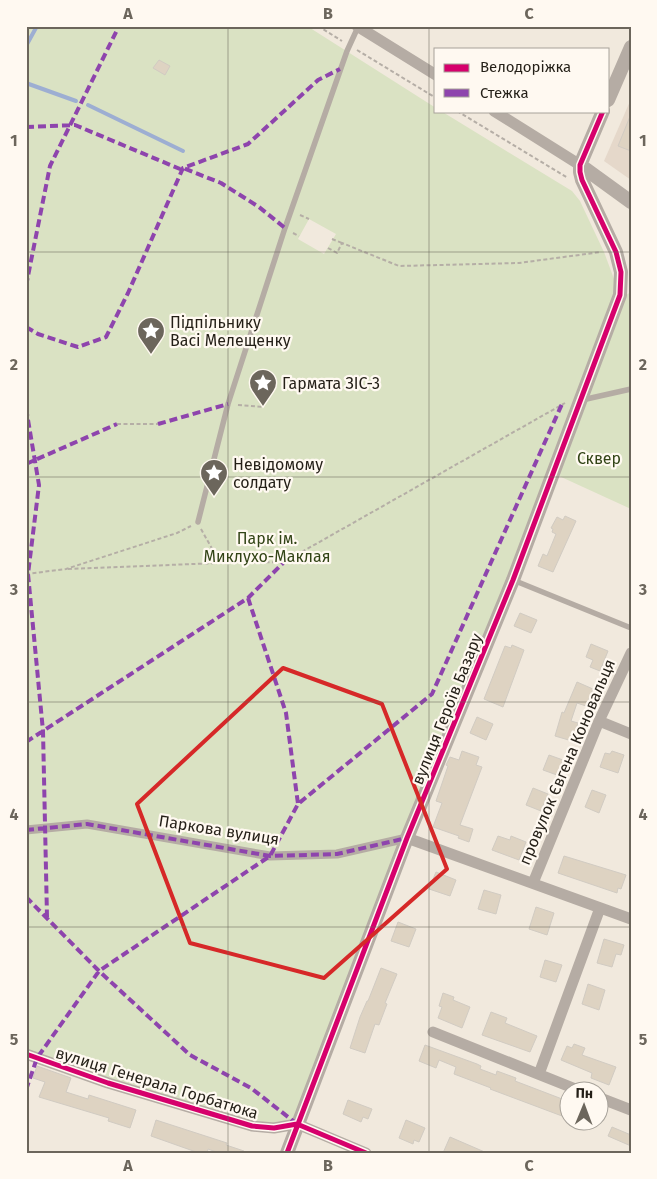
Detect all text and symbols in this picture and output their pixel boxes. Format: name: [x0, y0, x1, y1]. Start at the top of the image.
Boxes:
text: A: [122, 4, 133, 23]
text: B: [323, 4, 333, 23]
text: C: [524, 4, 534, 23]
legend: [434, 48, 610, 112]
text: Велодоріжка: [480, 58, 571, 76]
text: Стежка: [480, 84, 529, 102]
text: 1: [10, 131, 18, 150]
text: 1: [639, 131, 647, 150]
place label: Підпільнику Васі Мелещенку: [170, 313, 291, 350]
place icon: Підпільнику Васі Мелещенку: [136, 316, 166, 355]
text: 2: [10, 355, 18, 374]
text: 2: [639, 355, 647, 374]
place icon: Гармата ЗІС-3: [248, 368, 278, 407]
place label: Гармата ЗІС-3: [282, 374, 380, 393]
park label: Сквер: [577, 449, 621, 468]
place label: Невідомому солдату: [233, 455, 323, 492]
place icon: Невідомому солдату: [199, 458, 229, 497]
park label: Парк ім. Миклухо-Маклая: [203, 529, 331, 566]
text: 3: [9, 580, 18, 599]
text: 3: [638, 580, 647, 599]
street label: вулиця Героїв Базару: [408, 630, 486, 787]
street label: провулок Євгена Коновальця: [515, 656, 619, 868]
text: 4: [9, 805, 19, 824]
text: 4: [638, 805, 648, 824]
street label: Паркова вулиця: [157, 811, 281, 849]
text: 5: [10, 1030, 19, 1049]
text: 5: [639, 1030, 648, 1049]
street label: вулиця Генерала Горбатюка: [53, 1043, 261, 1123]
north arrow: [560, 1082, 610, 1132]
text: Пн: [575, 1085, 593, 1102]
text: A: [122, 1156, 133, 1175]
text: B: [323, 1156, 333, 1175]
text: C: [524, 1156, 534, 1175]

